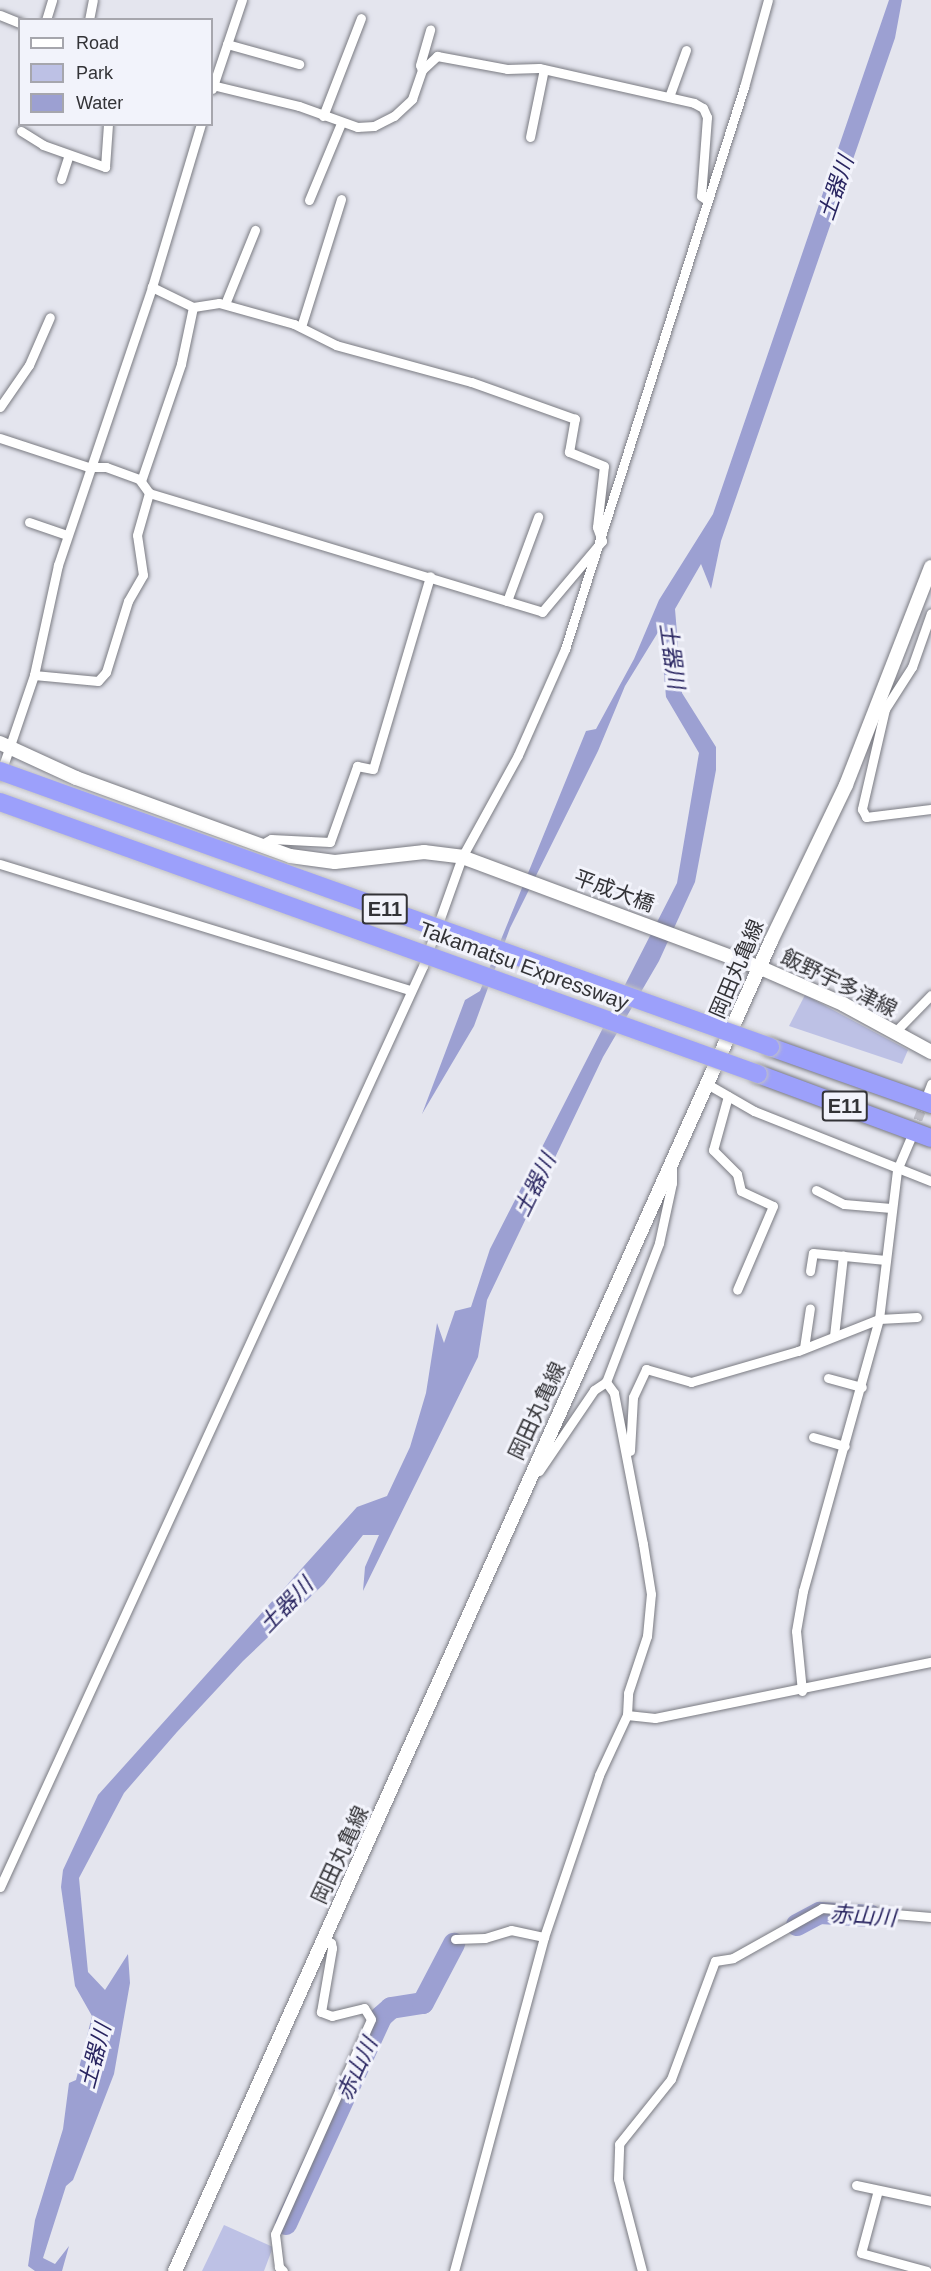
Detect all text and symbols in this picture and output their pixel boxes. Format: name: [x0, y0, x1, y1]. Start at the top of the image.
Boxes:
legend: [18, 18, 213, 126]
text: Road: [76, 33, 119, 53]
text: Park: [76, 63, 113, 83]
text: Water: [76, 93, 123, 113]
water label: 土器川: [813, 153, 859, 223]
water label: 土器川: [654, 621, 690, 691]
street label: 平成大橋: [570, 865, 658, 917]
road number: E11: [361, 892, 409, 926]
street label: Takamatsu Expressway: [416, 916, 632, 1016]
street label: 岡田丸亀線: [705, 916, 769, 1022]
street label: 飯野宇多津線: [777, 944, 901, 1022]
road number: E11: [821, 1089, 869, 1123]
water label: 土器川: [509, 1150, 561, 1220]
street label: 岡田丸亀線: [503, 1358, 571, 1464]
water label: 土器川: [254, 1572, 318, 1638]
street label: 岡田丸亀線: [306, 1802, 374, 1908]
water label: 赤山川: [829, 1901, 897, 1931]
water label: 土器川: [74, 2021, 116, 2091]
water label: 赤山川: [331, 2034, 383, 2104]

